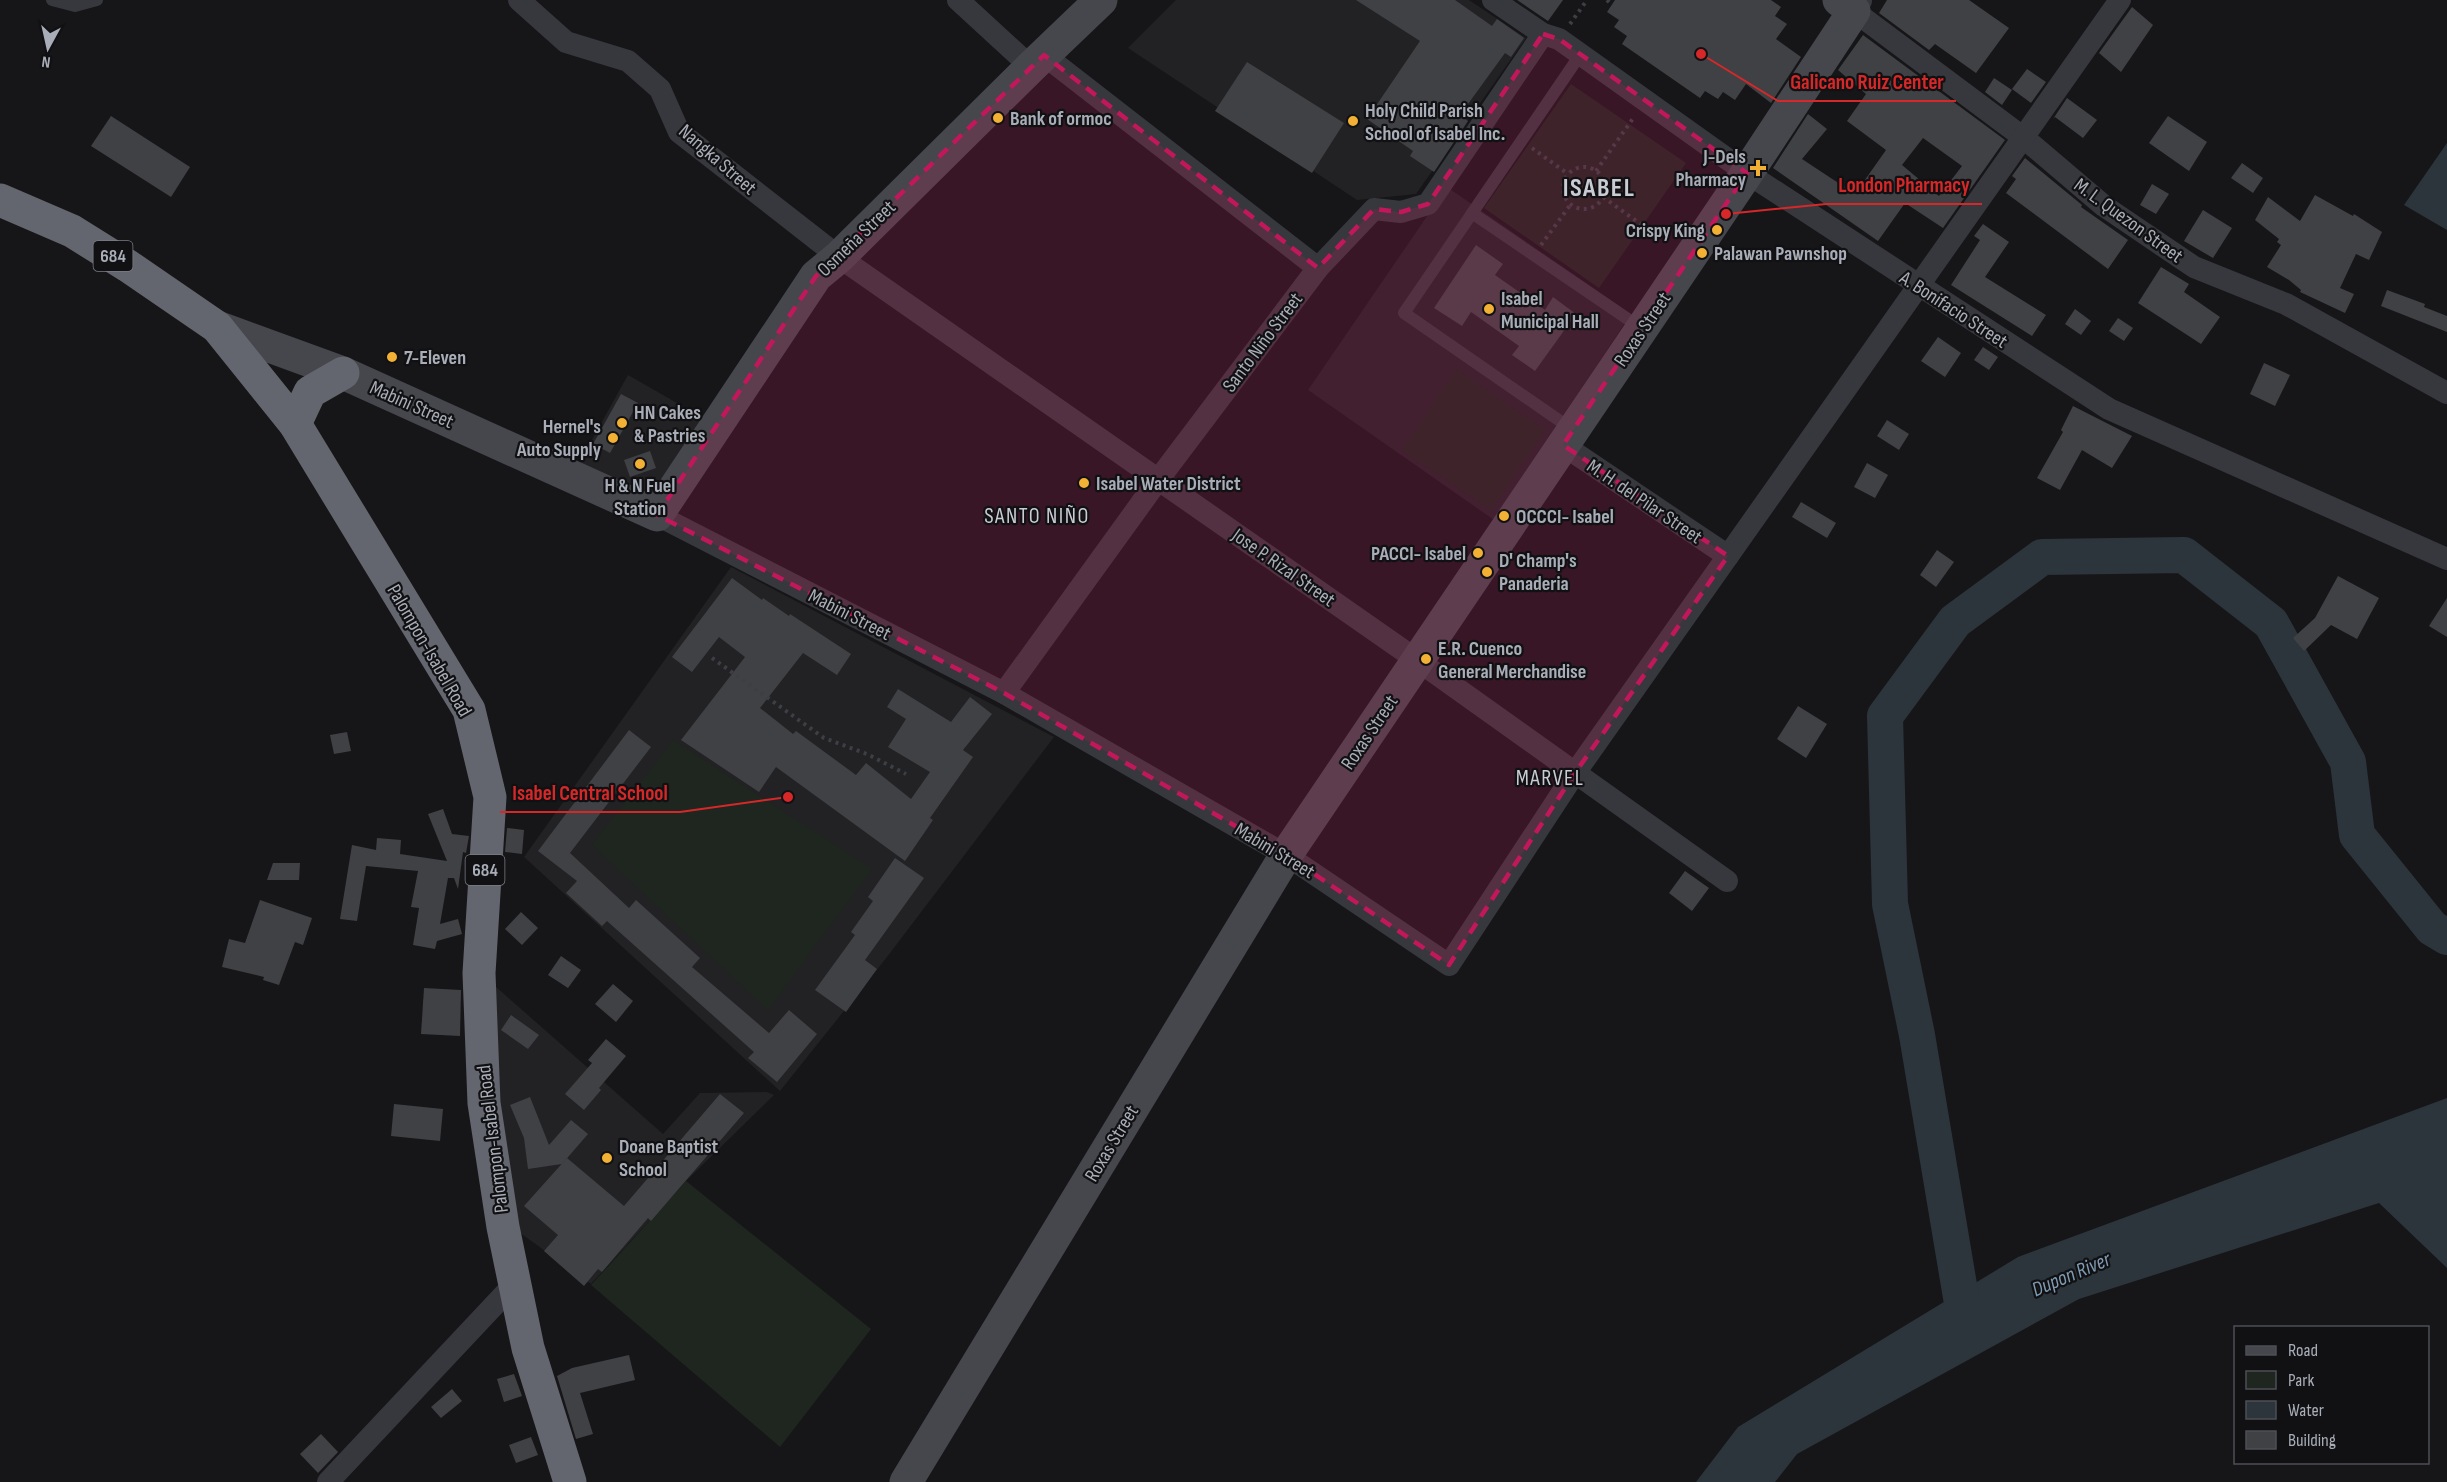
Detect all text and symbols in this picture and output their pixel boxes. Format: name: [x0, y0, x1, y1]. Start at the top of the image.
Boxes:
north arrow: [18, 18, 78, 78]
text: N: [41, 51, 52, 71]
callout: Galicano Ruiz Center: [1778, 62, 1956, 101]
text: Galicano Ruiz Center: [1790, 70, 1944, 95]
place label: Holy Child Parish School of Isabel Inc.: [1365, 99, 1505, 146]
place label: Bank of ormoc: [1010, 107, 1112, 131]
marker: Bank of ormoc: [991, 111, 1005, 125]
marker: Holy Child Parish School of Isabel Inc.: [1346, 114, 1360, 128]
street label: Nangka Street: [674, 119, 761, 200]
place label: J-Dels Pharmacy: [1676, 145, 1747, 192]
marker: J-Dels Pharmacy: [1751, 161, 1765, 175]
callout: London Pharmacy: [1826, 165, 1982, 204]
district label: ISABEL: [1563, 173, 1635, 204]
text: London Pharmacy: [1838, 173, 1970, 198]
street label: M. L. Quezon Street: [2069, 173, 2187, 268]
street label: Osmeña Street: [813, 196, 901, 282]
place label: Crispy King: [1626, 219, 1706, 243]
marker: Crispy King: [1710, 223, 1724, 237]
road number: 684: [94, 241, 132, 271]
place label: Palawan Pawnshop: [1714, 242, 1847, 266]
marker: Palawan Pawnshop: [1695, 246, 1709, 260]
street label: A. Bonifacio Street: [1894, 266, 2012, 354]
place label: Isabel Municipal Hall: [1501, 287, 1599, 334]
street label: Santo Niño Street: [1218, 288, 1308, 397]
street label: Roxas Street: [1609, 288, 1676, 371]
marker: Isabel Municipal Hall: [1482, 302, 1496, 316]
place label: 7-Eleven: [404, 346, 466, 370]
marker: 7-Eleven: [385, 350, 399, 364]
street label: Mabini Street: [366, 376, 457, 434]
place label: HN Cakes & Pastries: [634, 401, 706, 448]
place label: Hernel's Auto Supply: [516, 415, 602, 462]
marker: HN Cakes & Pastries: [615, 416, 629, 430]
marker: Hernel's Auto Supply: [606, 431, 620, 445]
street label: M. H. del Pilar Street: [1582, 454, 1707, 549]
marker: H & N Fuel Station: [633, 457, 647, 471]
place label: Isabel Water District: [1096, 472, 1241, 496]
place label: H & N Fuel Station: [605, 474, 675, 521]
marker: Isabel Water District: [1077, 476, 1091, 490]
district label: SANTO NIÑO: [984, 503, 1090, 530]
place label: OCCCI- Isabel: [1516, 505, 1614, 529]
marker: OCCCI- Isabel: [1497, 509, 1511, 523]
street label: Jose P. Rizal Street: [1226, 523, 1340, 612]
place label: PACCI- Isabel: [1371, 542, 1466, 566]
marker: PACCI- Isabel: [1471, 546, 1485, 560]
place label: D' Champ's Panaderia: [1499, 549, 1577, 596]
marker: D' Champ's Panaderia: [1480, 565, 1494, 579]
street label: Palompon-Isabel Road: [382, 580, 477, 721]
street label: Mabini Street: [804, 584, 895, 646]
place label: E.R. Cuenco General Merchandise: [1438, 637, 1586, 684]
marker: E.R. Cuenco General Merchandise: [1419, 652, 1433, 666]
street label: Roxas Street: [1336, 691, 1403, 774]
district label: MARVEL: [1516, 765, 1584, 792]
callout: Isabel Central School: [500, 773, 680, 812]
text: Isabel Central School: [512, 781, 668, 806]
street label: Mabini Street: [1230, 818, 1319, 884]
road number: 684: [466, 855, 504, 885]
street label: Palompon-Isabel Road: [472, 1064, 514, 1214]
street label: Roxas Street: [1080, 1101, 1144, 1186]
place label: Doane Baptist School: [619, 1135, 719, 1182]
marker: Doane Baptist School: [600, 1151, 614, 1165]
water label: Dupon River: [2028, 1246, 2115, 1302]
legend: [2234, 1326, 2429, 1464]
text: Road: [2288, 1340, 2318, 1361]
text: Park: [2288, 1370, 2314, 1391]
text: Water: [2288, 1400, 2324, 1421]
text: Building: [2288, 1430, 2336, 1451]

